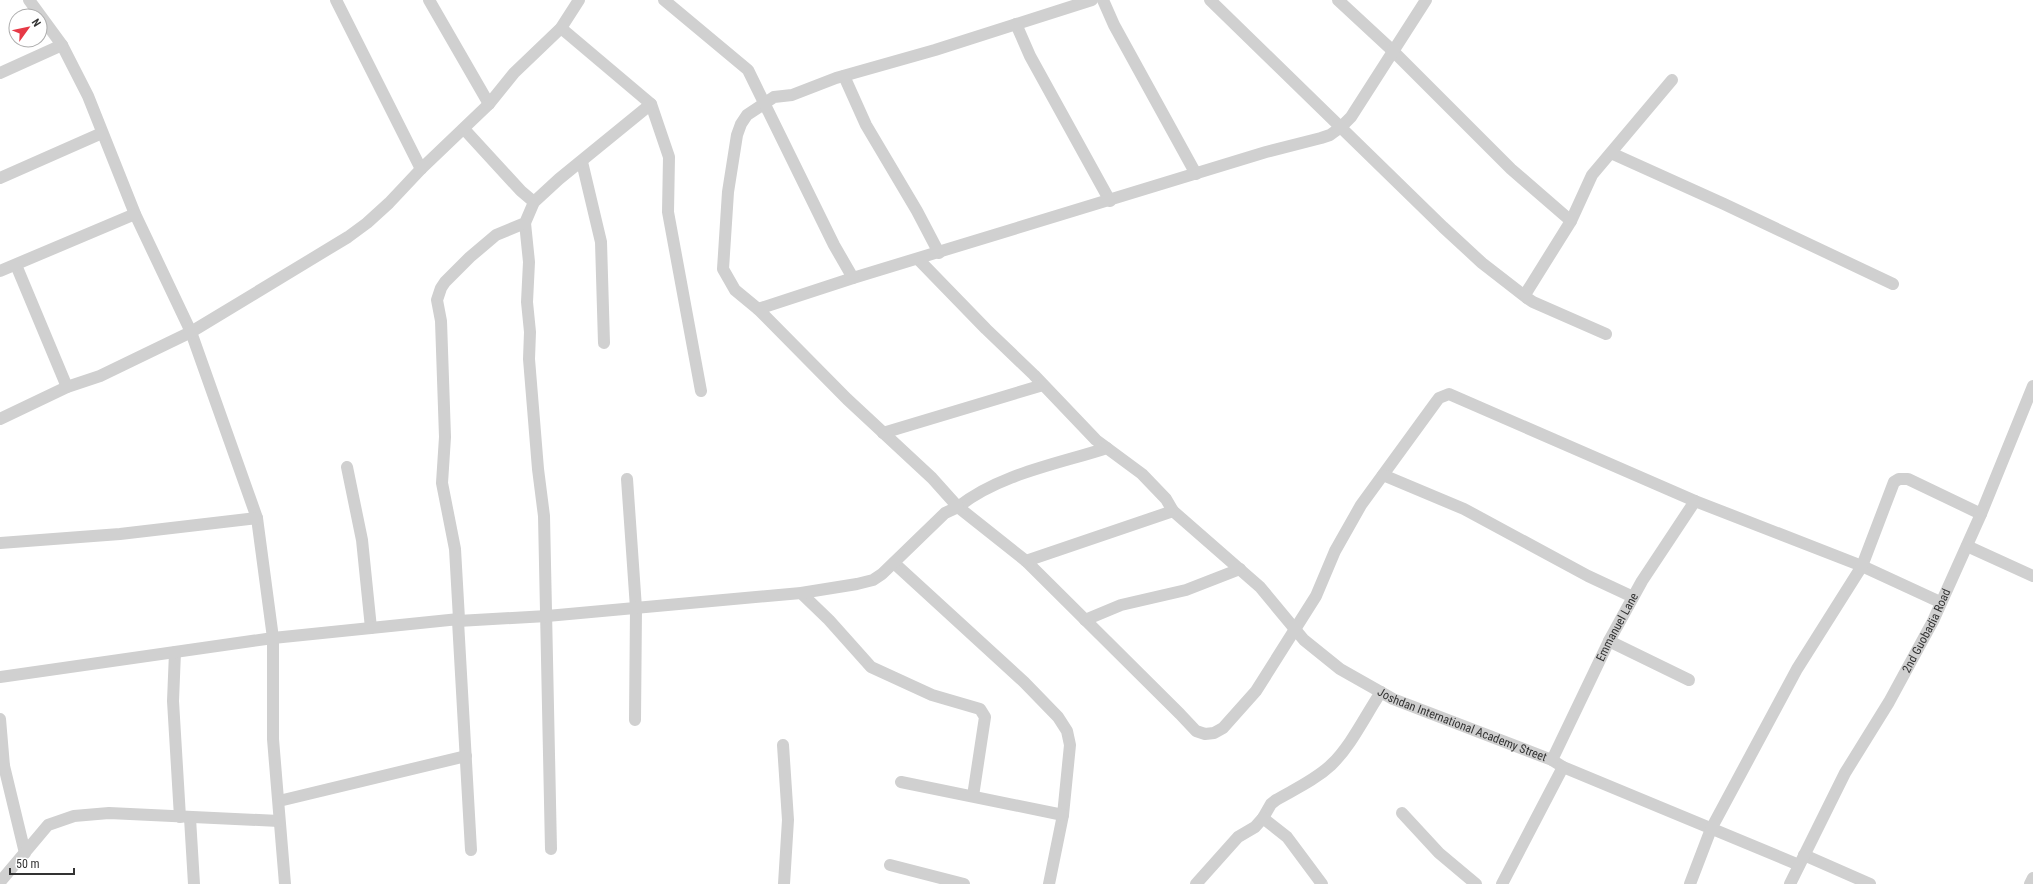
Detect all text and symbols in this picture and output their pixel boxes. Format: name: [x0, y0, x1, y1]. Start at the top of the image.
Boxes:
north arrow: [8, 8, 48, 48]
text: N: [29, 16, 43, 29]
street label: 2nd Guobadia Road: [1899, 587, 1954, 675]
street label: Emmanuel Lane: [1593, 590, 1641, 664]
street label: Joshdan International Academy Street: [1375, 685, 1549, 765]
scale bar: [10, 850, 74, 876]
text: 50 m: [16, 857, 40, 871]

